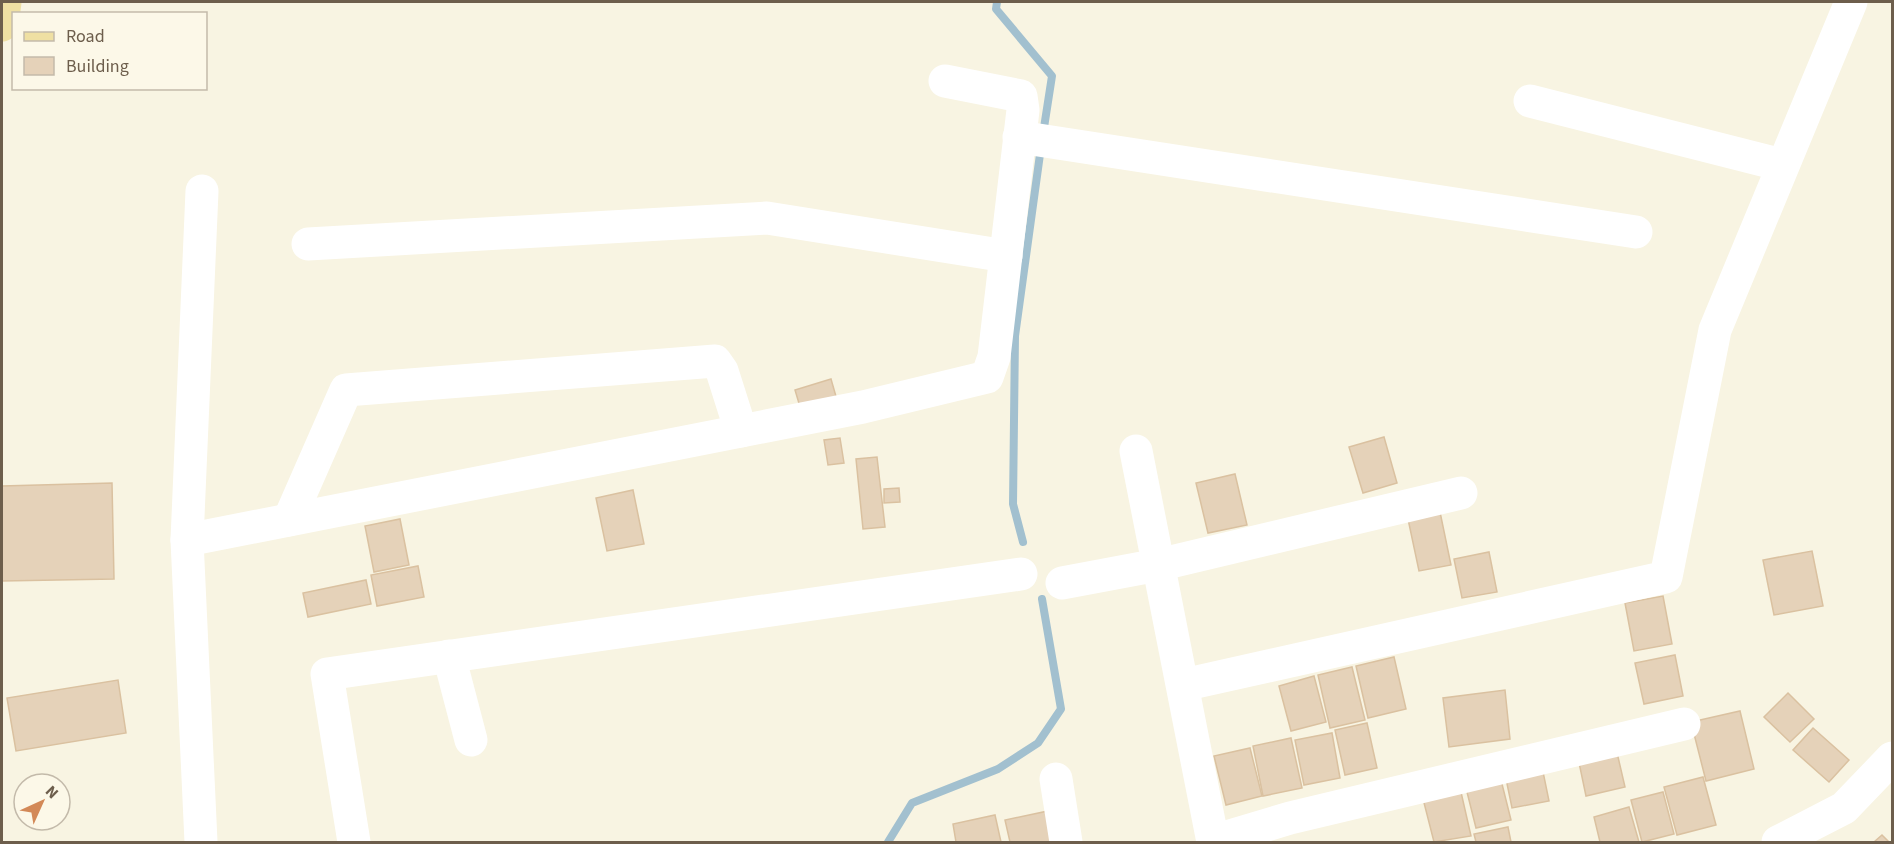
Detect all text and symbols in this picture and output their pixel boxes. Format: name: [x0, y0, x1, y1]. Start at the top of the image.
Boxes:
legend: [12, 12, 207, 90]
text: Road: [66, 24, 105, 49]
text: Building: [66, 54, 129, 79]
north arrow: [12, 772, 72, 832]
text: N: [40, 781, 63, 804]

